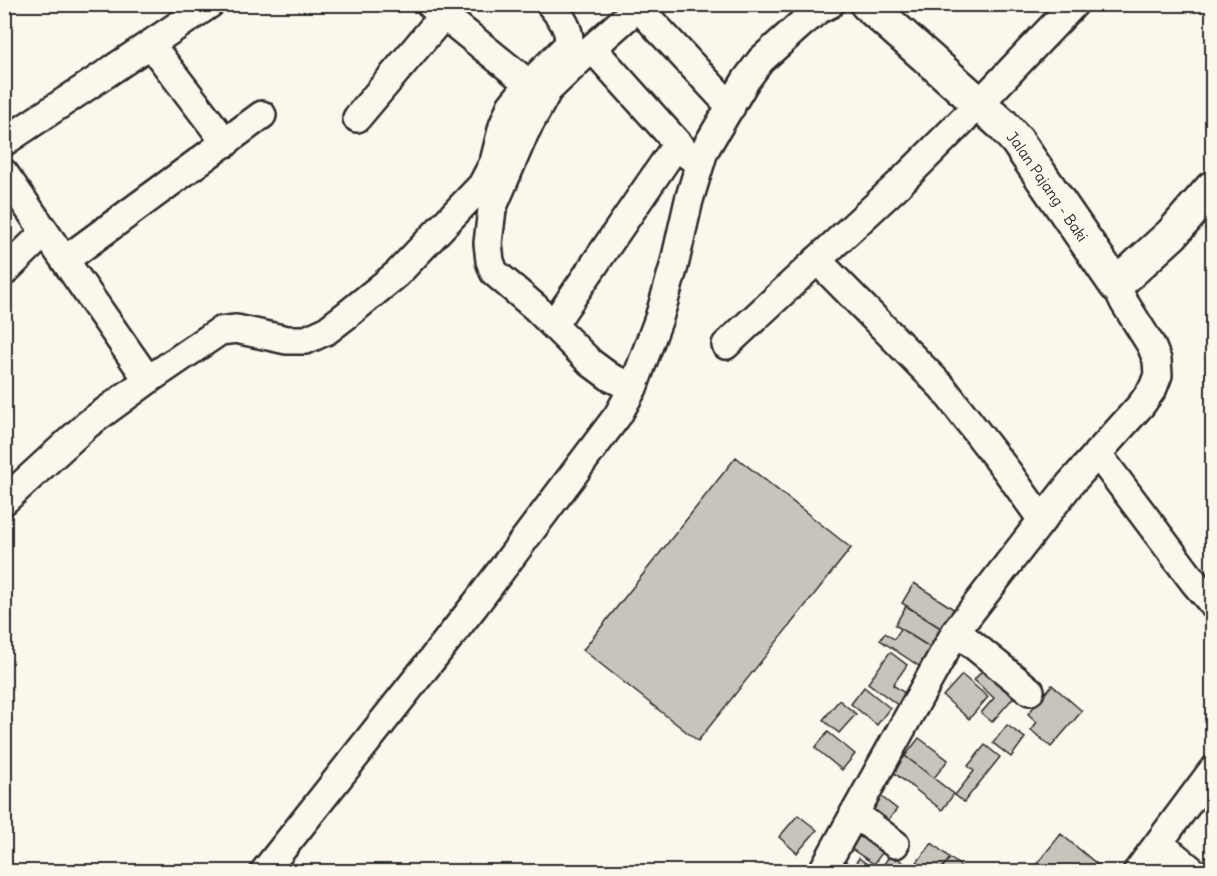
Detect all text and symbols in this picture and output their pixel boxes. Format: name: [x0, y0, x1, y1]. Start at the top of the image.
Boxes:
street label: Jalan Pajang - Baki: [1003, 127, 1093, 245]

